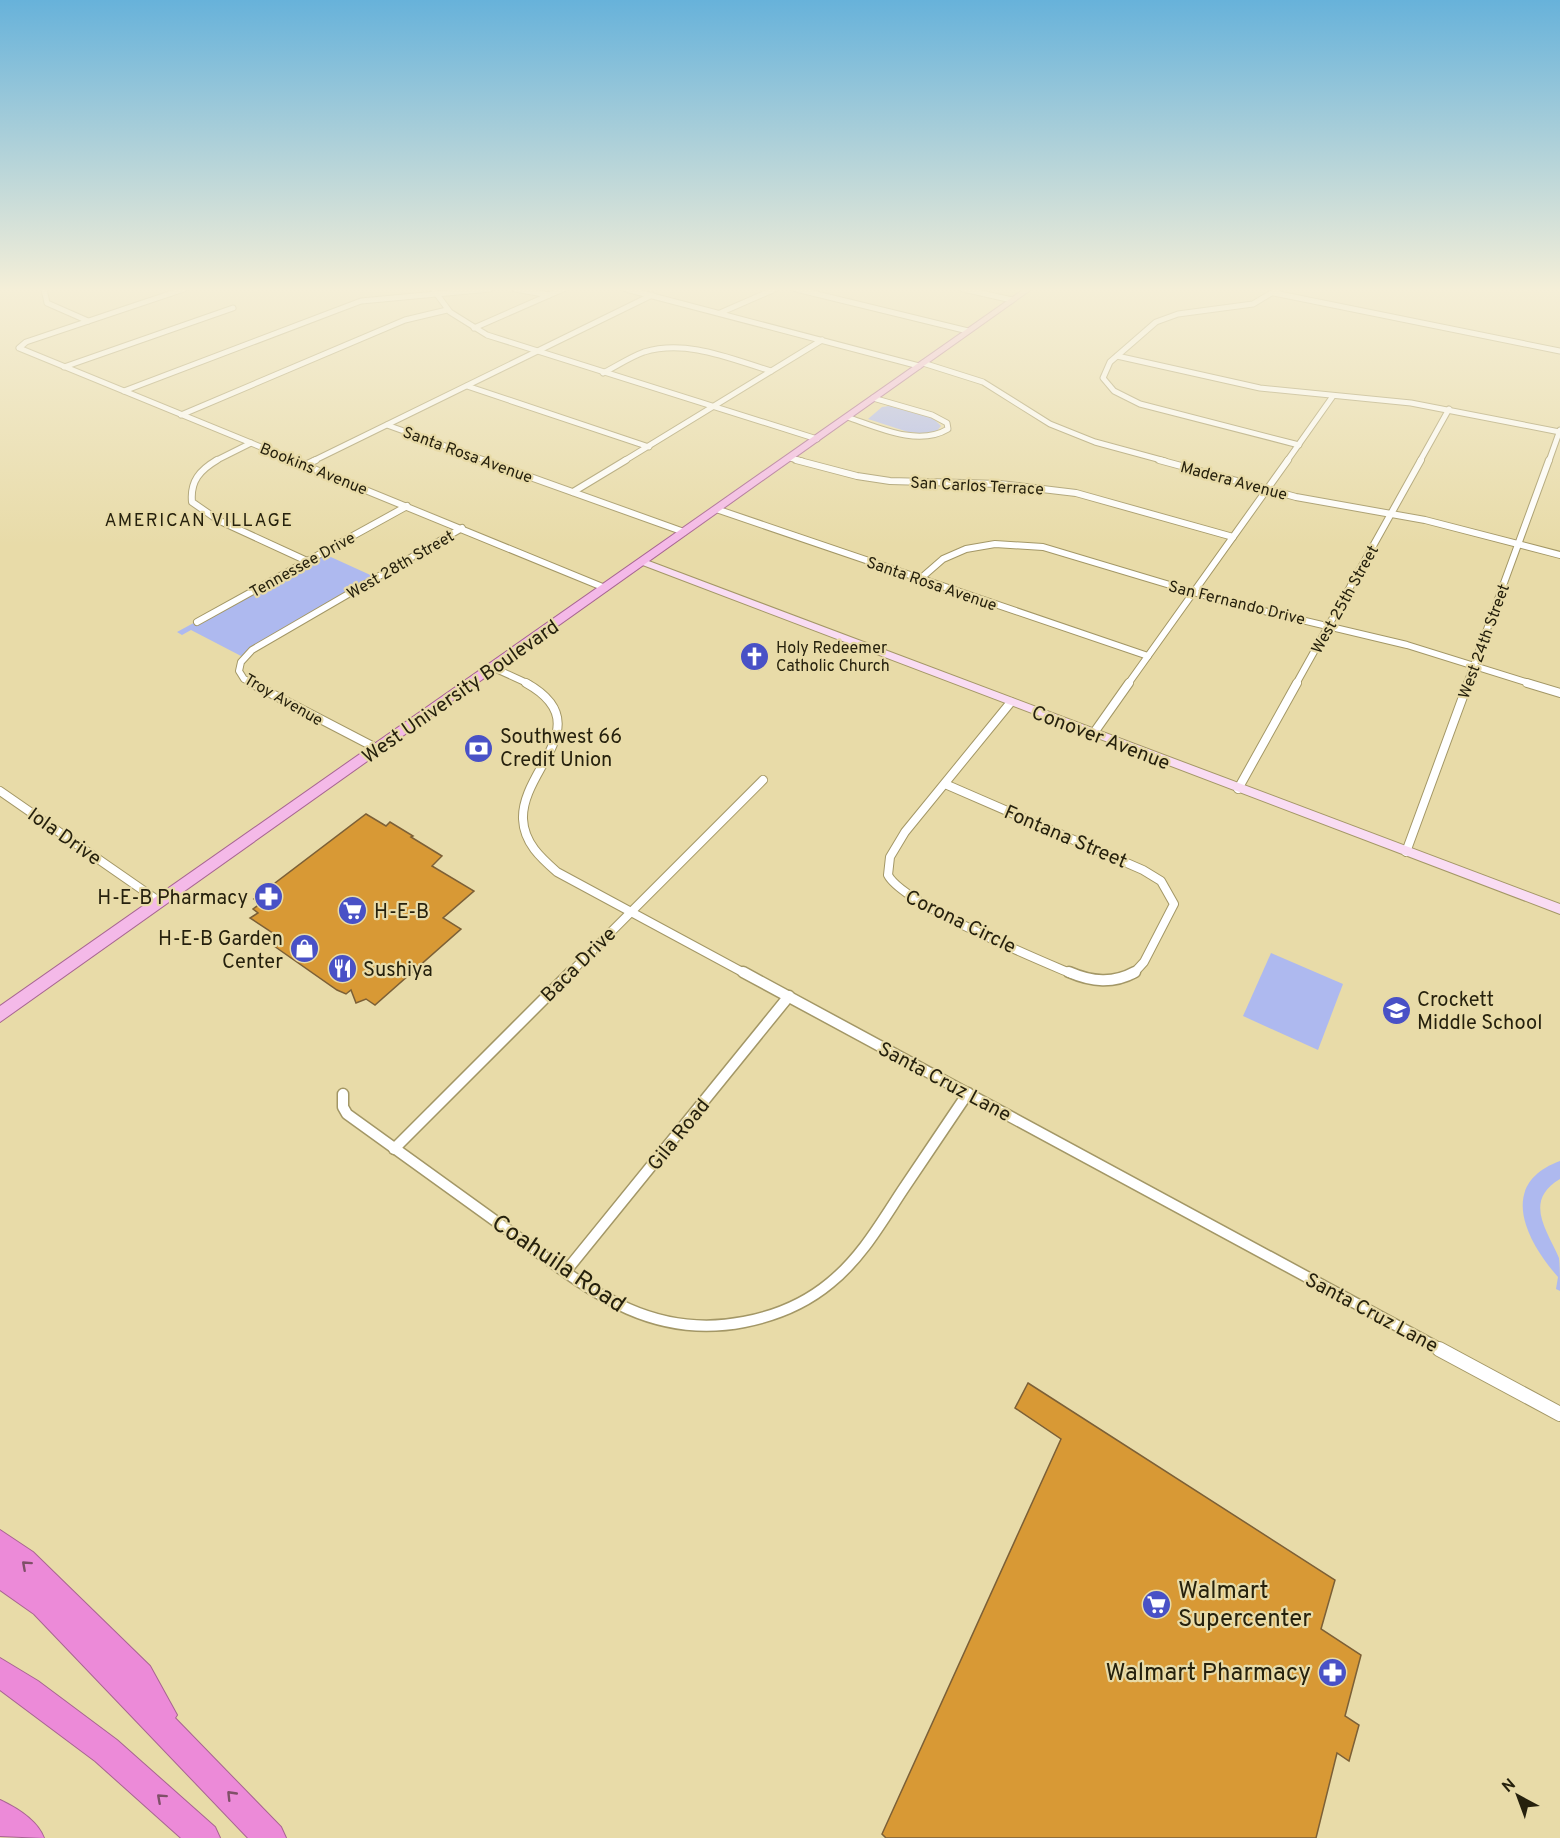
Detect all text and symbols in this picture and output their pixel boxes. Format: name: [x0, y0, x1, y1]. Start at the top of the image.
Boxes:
street label: Santa Rosa Avenue: [400, 423, 535, 489]
street label: Bookins Avenue: [256, 439, 370, 501]
street label: Madera Avenue: [1178, 458, 1289, 506]
street label: San Carlos Terrace: [910, 474, 1044, 500]
district label: AMERICAN VILLAGE: [104, 510, 294, 533]
street label: West 28th Street: [344, 527, 458, 605]
street label: Tennessee Drive: [247, 528, 359, 603]
street label: West 25th Street: [1308, 542, 1384, 658]
street label: Santa Rosa Avenue: [864, 553, 999, 617]
street label: San Fernando Drive: [1166, 577, 1307, 631]
street label: West 24th Street: [1455, 581, 1515, 702]
street label: West University Boulevard: [358, 615, 565, 771]
place label: Holy Redeemer Catholic Church: [776, 639, 890, 677]
church icon: Holy Redeemer Catholic Church: [739, 640, 771, 672]
street label: Troy Avenue: [240, 670, 326, 731]
street label: Conover Avenue: [1027, 701, 1173, 777]
place label: Southwest 66 Credit Union: [500, 725, 622, 774]
bank icon: Southwest 66 Credit Union: [463, 732, 495, 764]
street label: Fontana Street: [1000, 800, 1131, 875]
street label: Iola Drive: [22, 803, 106, 873]
pharmacy icon: H-E-B Pharmacy: [253, 881, 285, 913]
street label: Corona Circle: [900, 885, 1020, 961]
place label: H-E-B Pharmacy: [97, 886, 248, 912]
supermarket icon: H-E-B: [337, 895, 369, 927]
place label: H-E-B: [374, 900, 429, 926]
street label: Baca Drive: [536, 922, 623, 1009]
place label: H-E-B Garden Center: [158, 927, 283, 976]
shop icon: H-E-B Garden Center: [288, 933, 320, 965]
restaurant icon: Sushiya: [326, 953, 358, 985]
place label: Sushiya: [363, 958, 433, 984]
place label: Crockett Middle School: [1417, 988, 1542, 1037]
school or university icon: Crockett Middle School: [1380, 994, 1412, 1026]
street label: Santa Cruz Lane: [873, 1037, 1015, 1129]
street label: Gila Road: [643, 1094, 717, 1177]
street label: Coahuila Road: [485, 1209, 631, 1320]
street label: Santa Cruz Lane: [1300, 1268, 1442, 1360]
one-way arrow: [22, 1561, 33, 1572]
place label: Walmart Supercenter: [1178, 1577, 1312, 1635]
supermarket icon: Walmart Supercenter: [1141, 1588, 1173, 1620]
pharmacy icon: Walmart Pharmacy: [1316, 1656, 1348, 1688]
place label: Walmart Pharmacy: [1106, 1659, 1311, 1689]
north arrow: [1488, 1766, 1548, 1826]
text: N: [1499, 1775, 1520, 1798]
one-way arrow: [227, 1791, 238, 1801]
one-way arrow: [157, 1794, 168, 1805]

